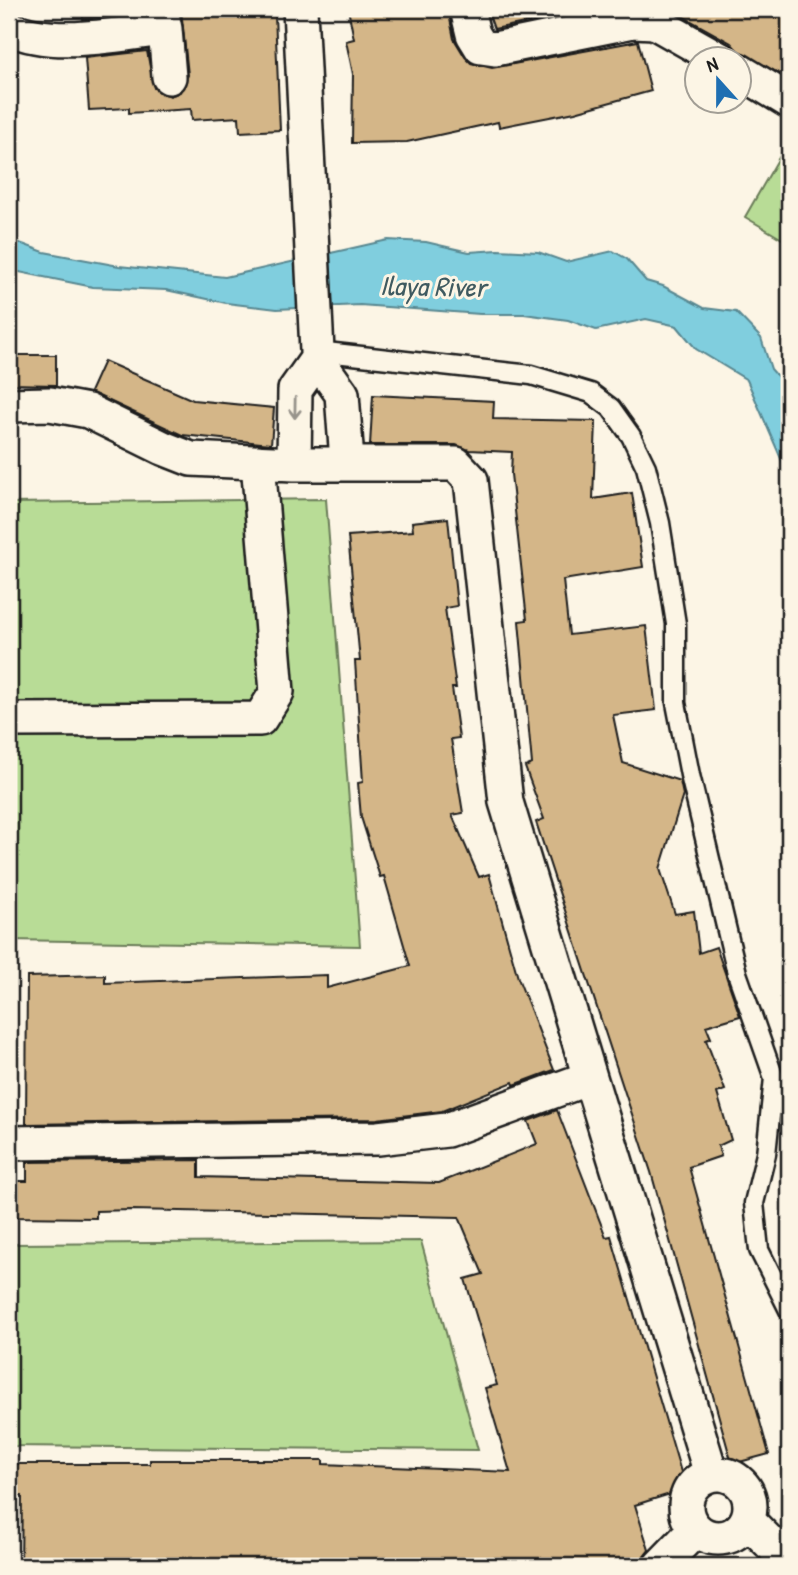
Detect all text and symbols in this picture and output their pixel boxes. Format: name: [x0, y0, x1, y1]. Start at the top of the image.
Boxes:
north arrow: [682, 46, 752, 116]
text: N: [703, 50, 721, 78]
water label: Ilaya River: [379, 266, 490, 306]
one-way arrow: [288, 396, 302, 419]

